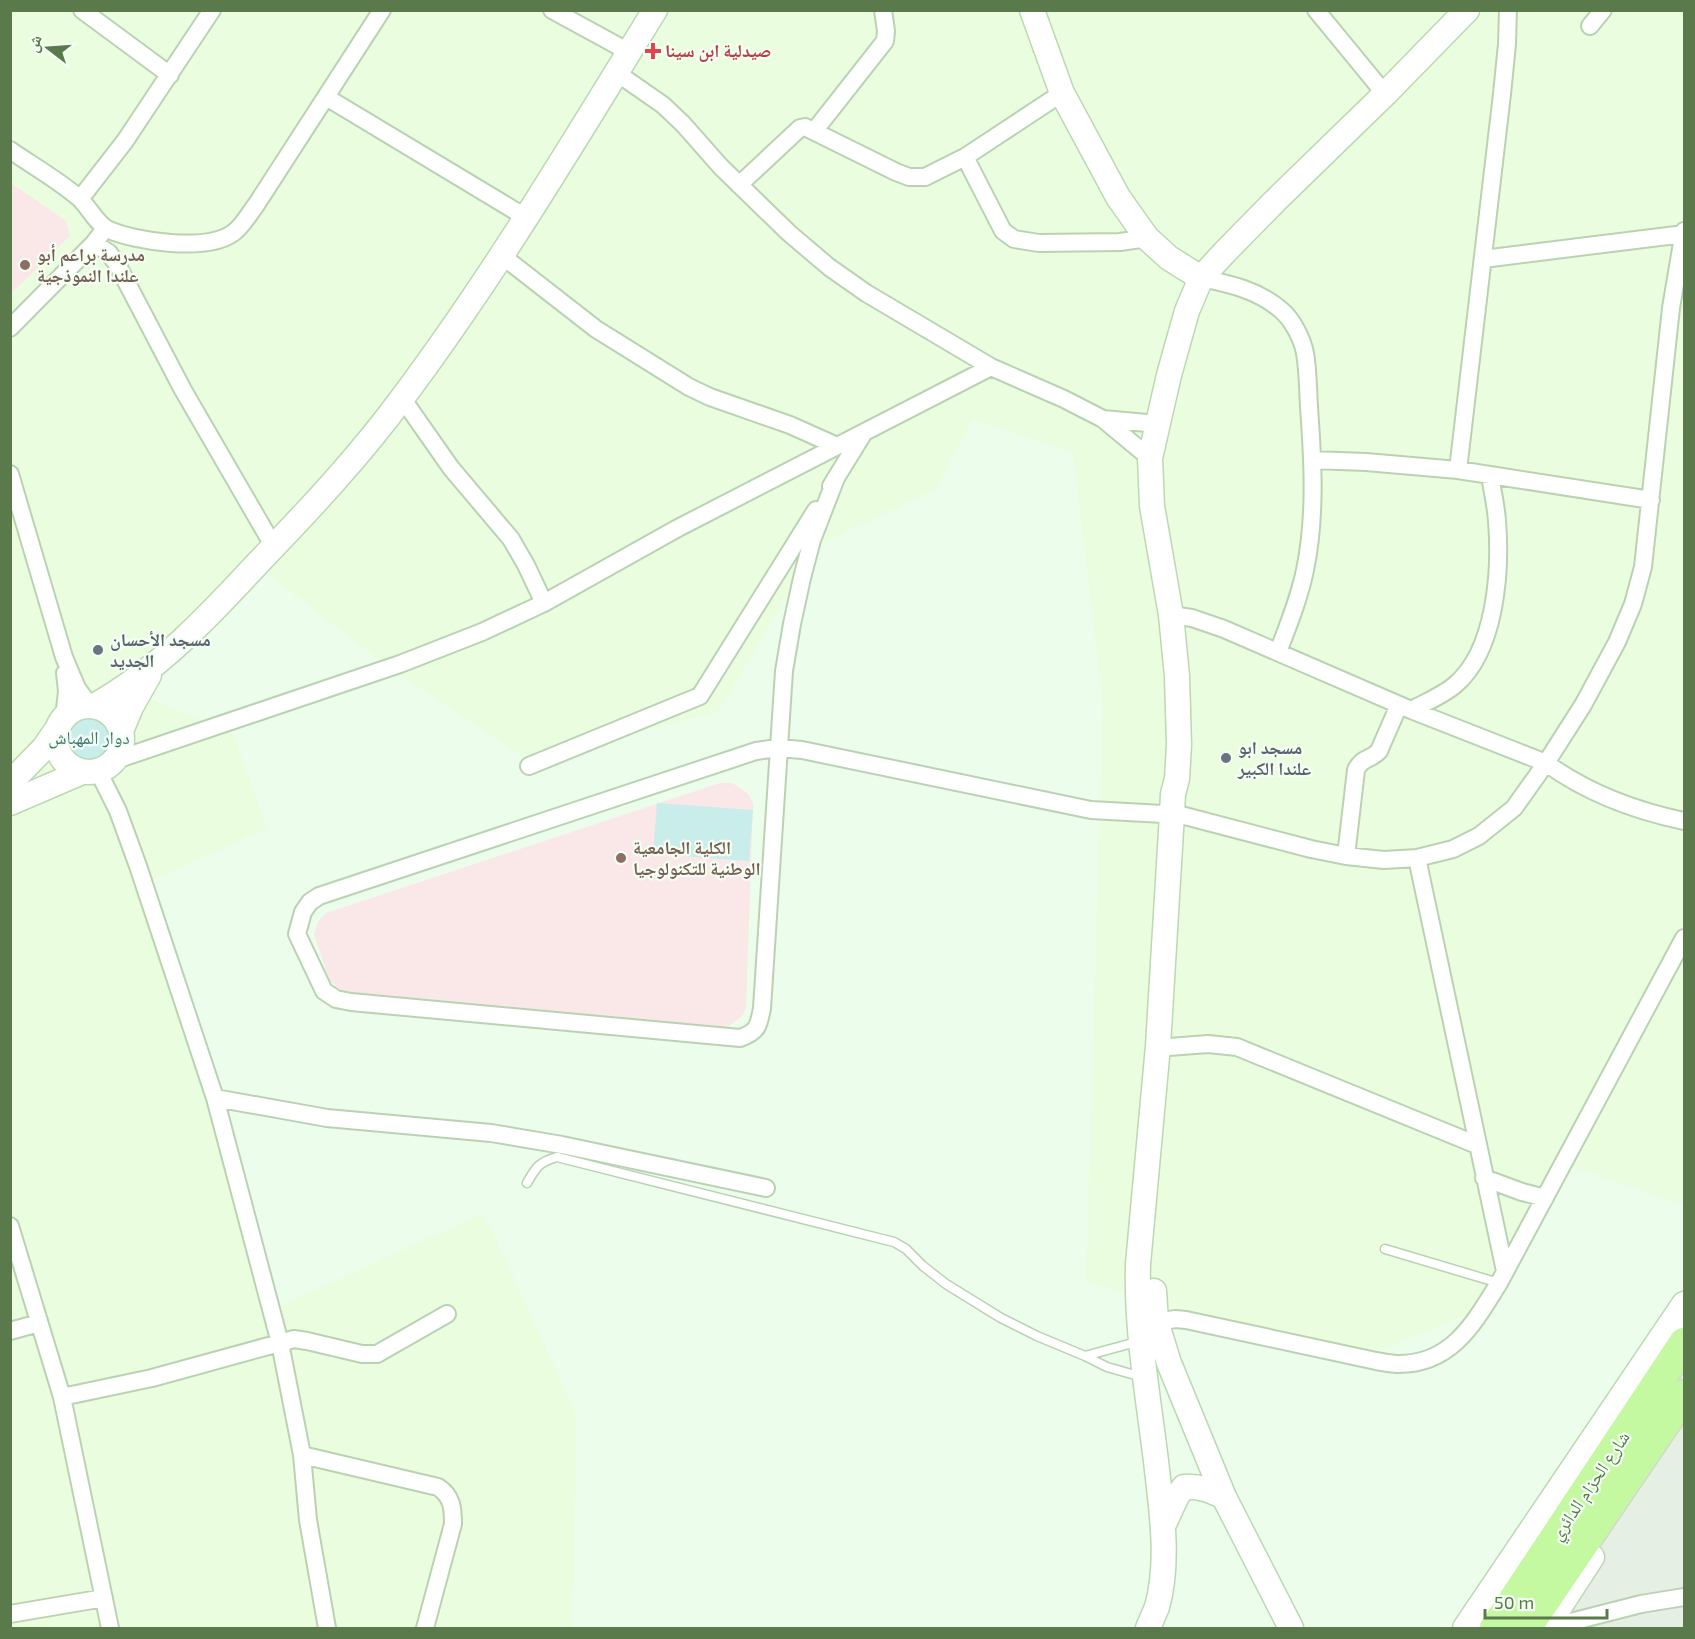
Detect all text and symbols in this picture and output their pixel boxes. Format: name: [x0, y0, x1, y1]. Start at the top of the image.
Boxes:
north arrow: [18, 18, 78, 78]
text: ش: [22, 33, 46, 55]
place label: صيدلية ابن سينا: [665, 39, 771, 62]
marker: صيدلية ابن سينا: [646, 44, 660, 58]
place label: مدرسة براعم أبو علندا النموذجية: [37, 243, 145, 286]
marker: مدرسة براعم أبو علندا النموذجية: [18, 258, 32, 272]
place label: مسجد الأحسان الجديد: [110, 628, 211, 671]
marker: مسجد الأحسان الجديد: [91, 643, 105, 657]
park label: دوار المهباش: [48, 726, 130, 749]
place label: مسجد ابو علندا الكبير: [1237, 736, 1311, 780]
marker: مسجد ابو علندا الكبير: [1219, 751, 1233, 765]
place label: الكلية الجامعية الوطنية للتكنولوجيا: [633, 836, 761, 879]
marker: الكلية الجامعية الوطنية للتكنولوجيا: [614, 851, 628, 865]
street label: شارع الحزام الدائري: [1545, 1427, 1638, 1547]
scale bar: [1485, 1582, 1606, 1620]
text: 50 m: [1494, 1591, 1534, 1613]

